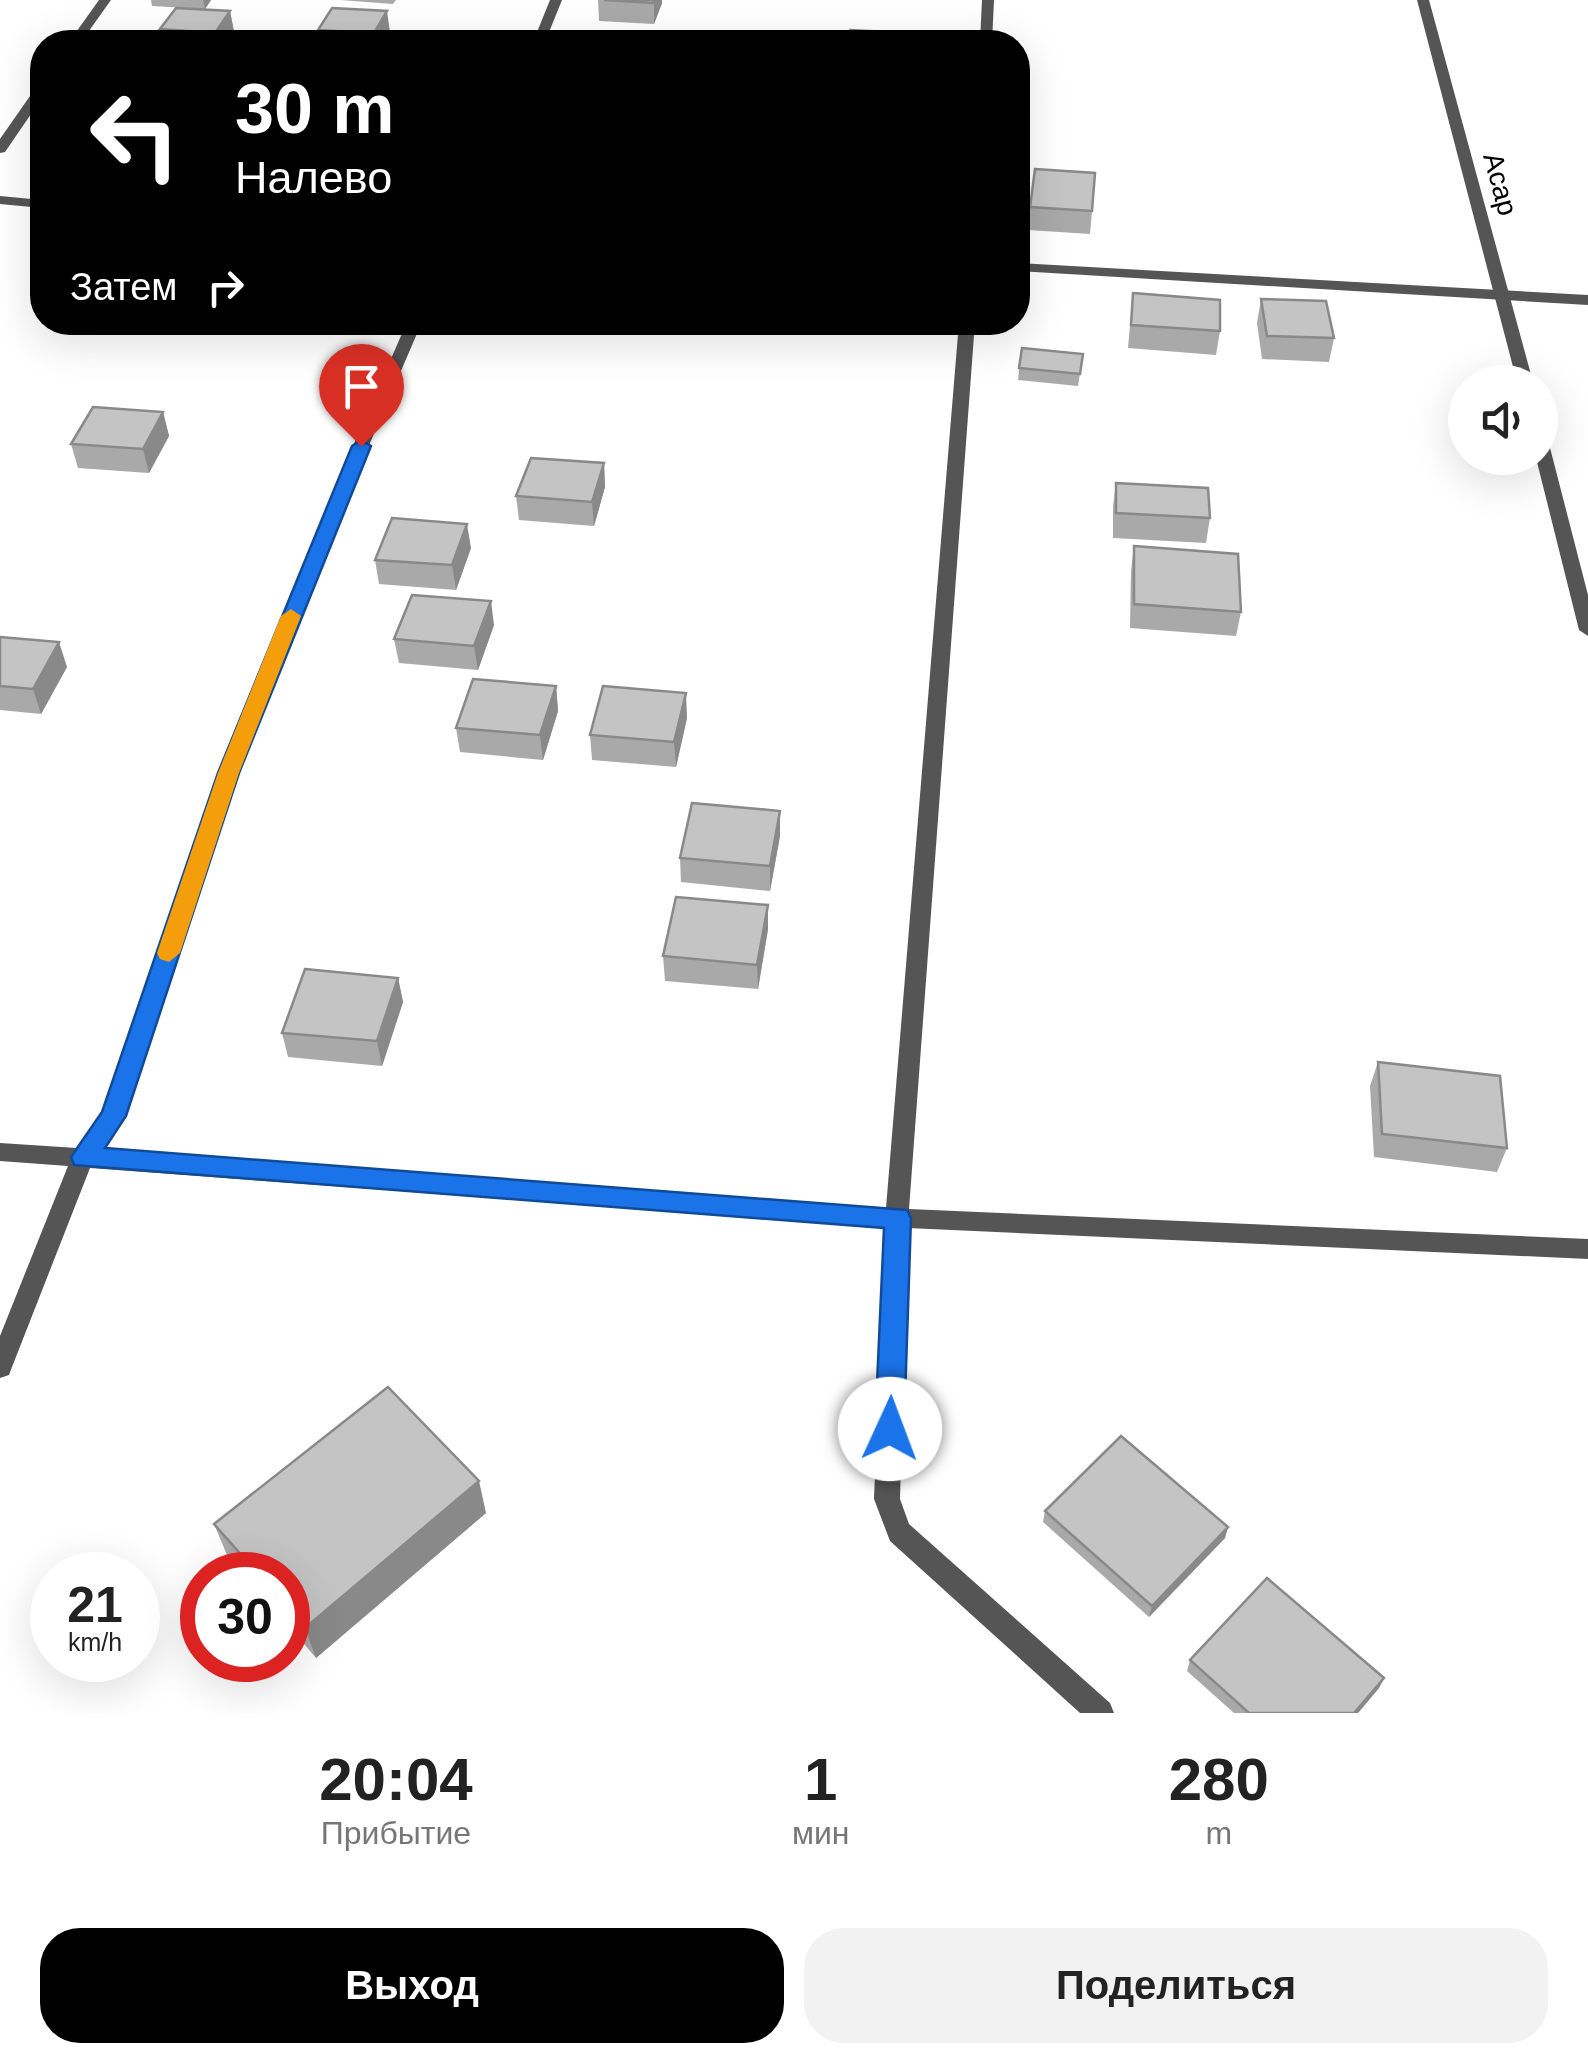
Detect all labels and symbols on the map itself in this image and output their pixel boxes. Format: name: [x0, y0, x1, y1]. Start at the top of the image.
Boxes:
street label: Асар: [1477, 149, 1524, 219]
pin: [319, 344, 404, 447]
position arrow: [838, 1377, 942, 1481]
speed limit sign: 30: [180, 1552, 310, 1682]

